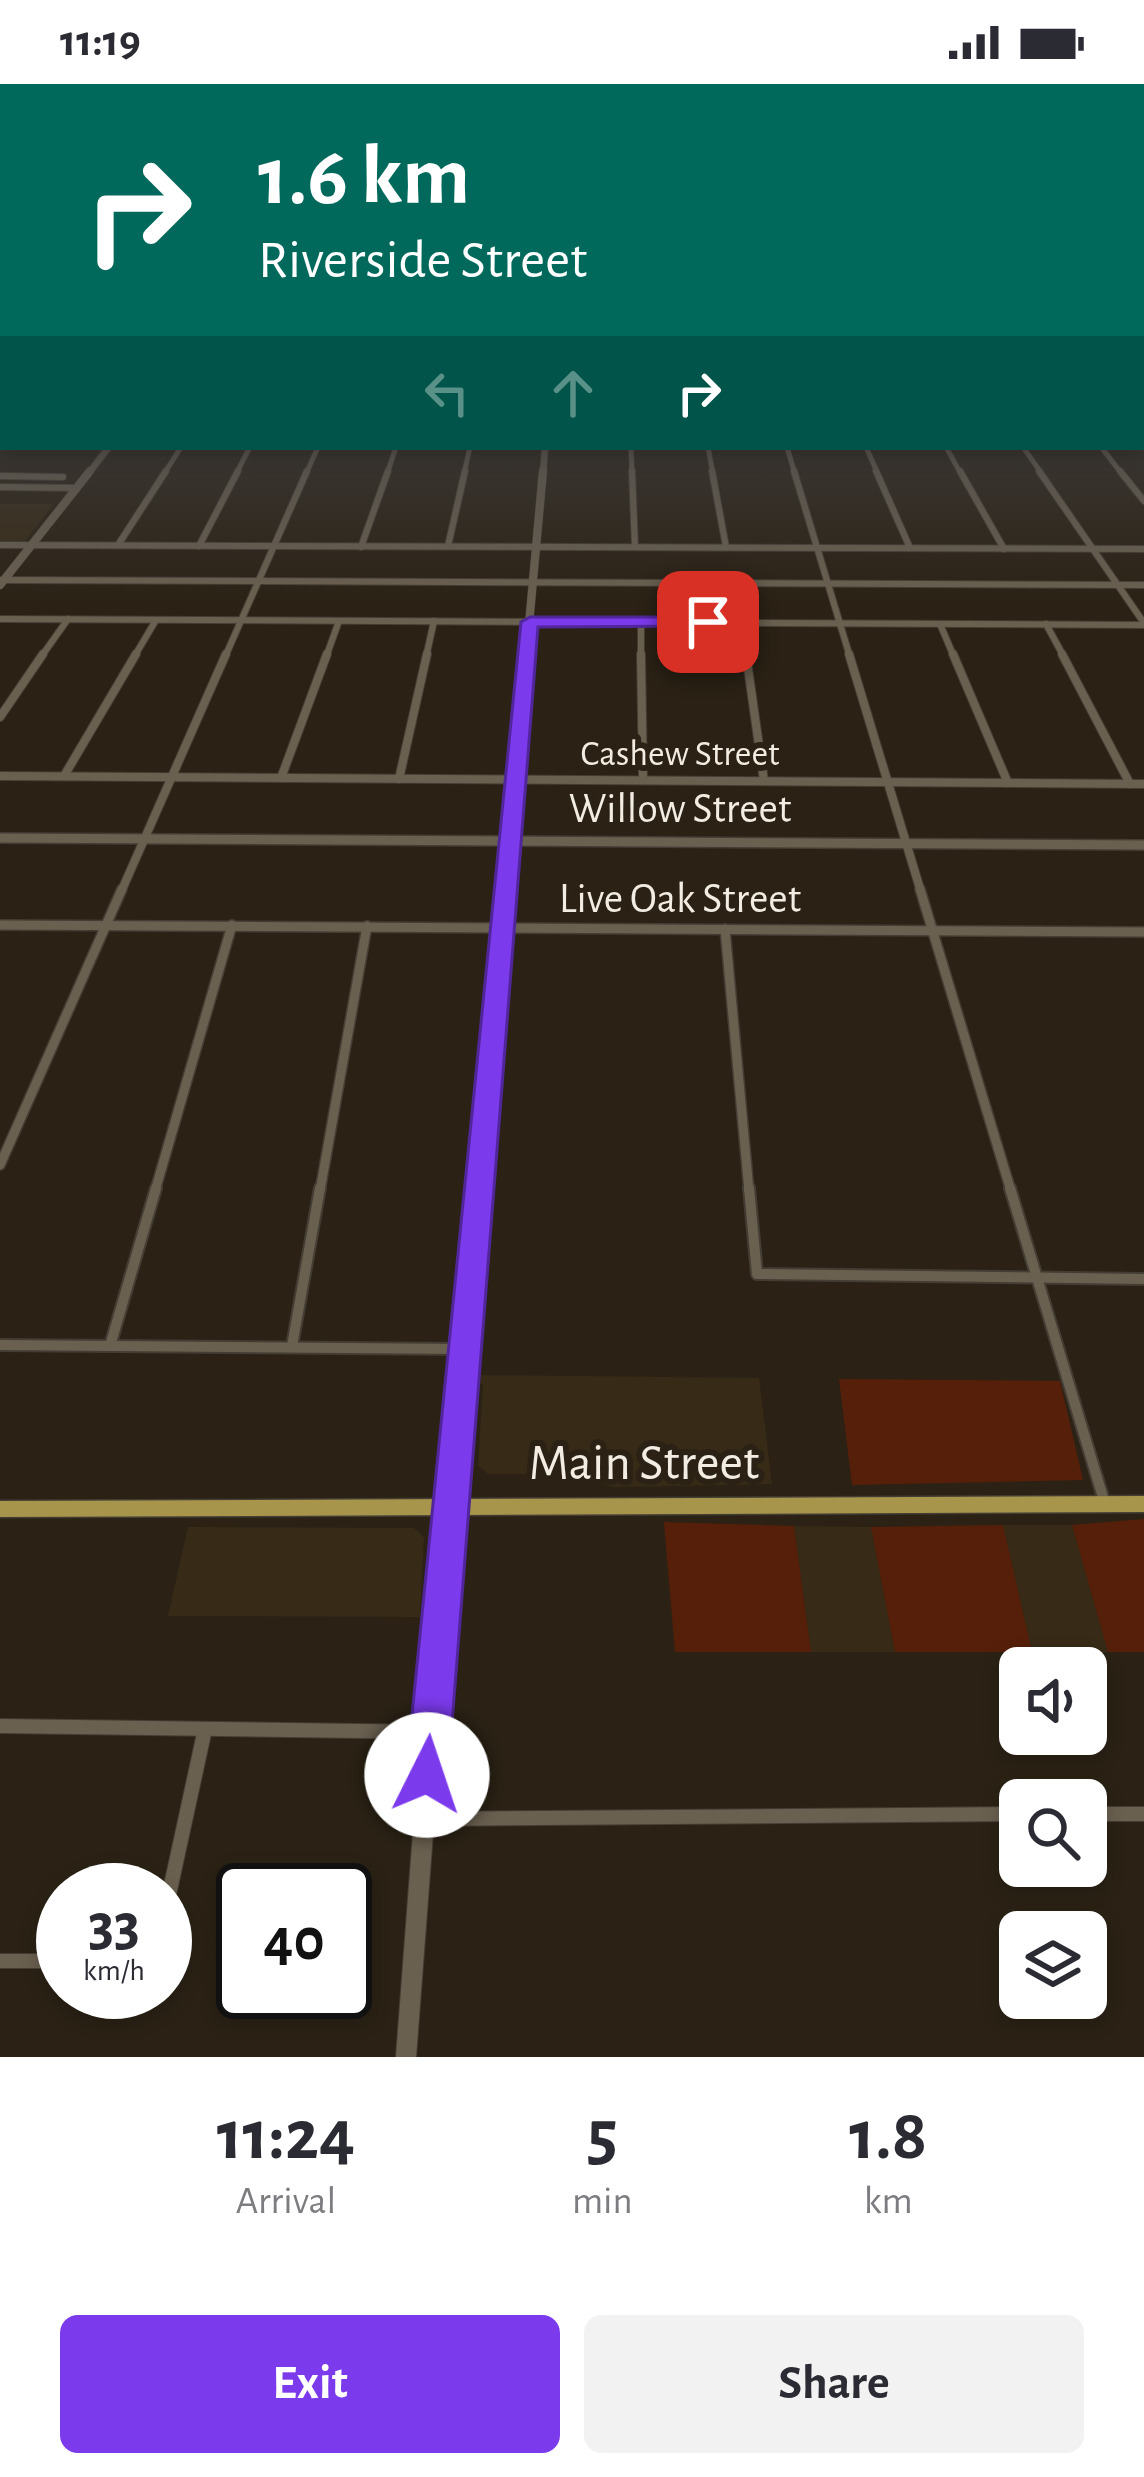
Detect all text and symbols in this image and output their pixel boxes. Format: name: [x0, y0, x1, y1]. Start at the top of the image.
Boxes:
text: 11:19: [60, 19, 141, 64]
icon: right: [60, 132, 216, 288]
text: 1.6 km: [258, 136, 470, 220]
text: Riverside Street: [258, 234, 587, 288]
icon: left: [414, 360, 480, 426]
icon: ahead: [540, 360, 606, 426]
icon: right: [666, 360, 732, 426]
pin: [657, 571, 759, 673]
icon: arrive: [675, 589, 741, 655]
street label: Cashew Street: [581, 736, 780, 772]
street label: Willow Street: [569, 788, 791, 830]
street label: Live Oak Street: [559, 878, 801, 920]
street label: Main Street: [529, 1438, 759, 1489]
map controls: [999, 1647, 1107, 2019]
button: sound: [999, 1647, 1107, 1755]
position arrow: [364, 1712, 490, 1838]
button: search: [999, 1779, 1107, 1887]
speed limit sign: 40: [216, 1863, 372, 2019]
text: 33: [88, 1896, 140, 1956]
button: layers: [999, 1911, 1107, 2019]
text: km/h: [83, 1956, 145, 1986]
text: 11:24: [217, 2100, 355, 2172]
text: 5: [587, 2100, 618, 2172]
text: 1.8: [849, 2100, 927, 2172]
text: Arrival: [236, 2182, 336, 2221]
text: min: [572, 2182, 633, 2221]
text: km: [864, 2182, 913, 2221]
button: Exit: [60, 2315, 560, 2453]
button: Share: [584, 2315, 1084, 2453]

